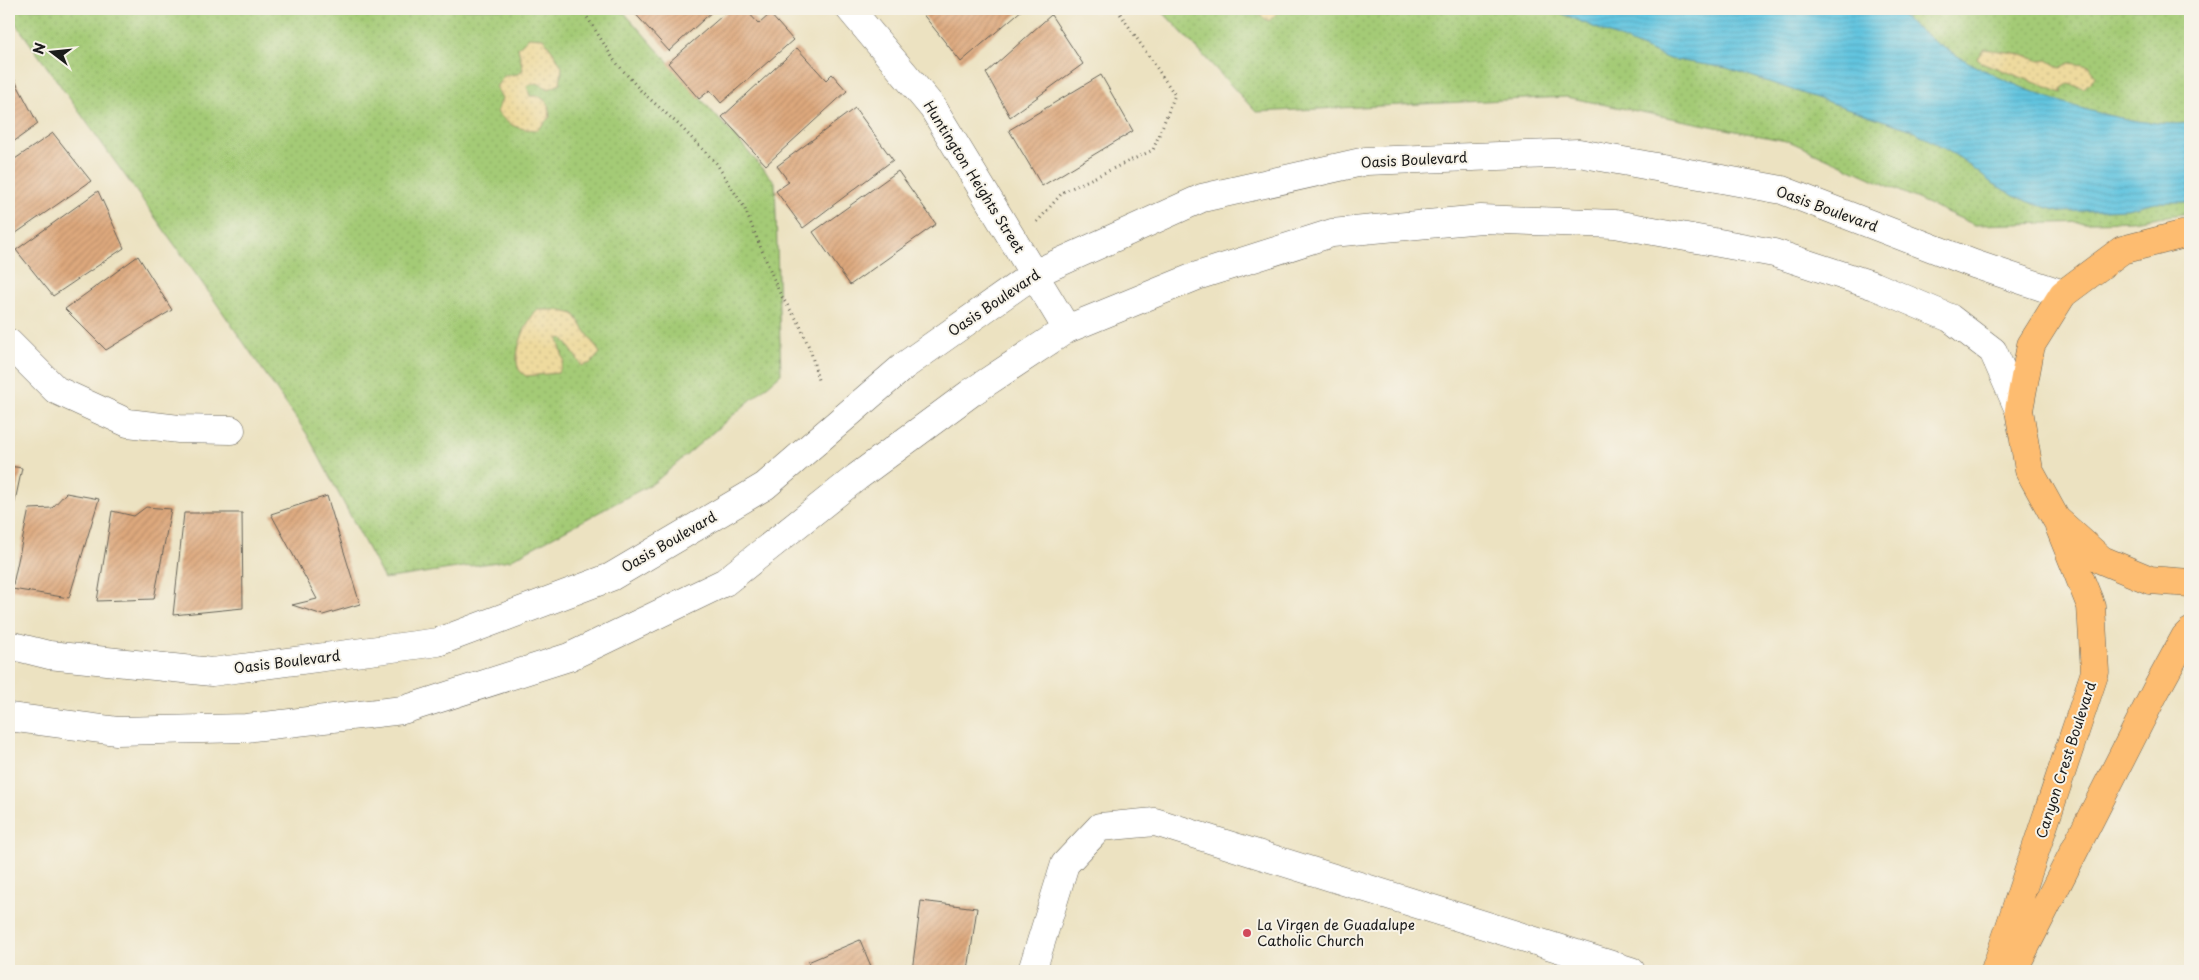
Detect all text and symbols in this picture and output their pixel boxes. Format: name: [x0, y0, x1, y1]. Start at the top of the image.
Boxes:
north arrow: [28, 28, 78, 78]
text: N: [27, 40, 51, 57]
street label: Huntington Heights Street: [919, 96, 1030, 257]
street label: Oasis Boulevard: [1360, 146, 1468, 173]
street label: Oasis Boulevard: [1773, 180, 1881, 237]
street label: Oasis Boulevard: [944, 264, 1044, 341]
street label: Oasis Boulevard: [617, 506, 721, 577]
street label: Oasis Boulevard: [233, 645, 342, 678]
street label: Canyon Crest Boulevard: [2030, 678, 2101, 841]
place label: La Virgen de Guadalupe Catholic Church: [1257, 914, 1415, 951]
marker: La Virgen de Guadalupe Catholic Church: [1241, 927, 1253, 939]

